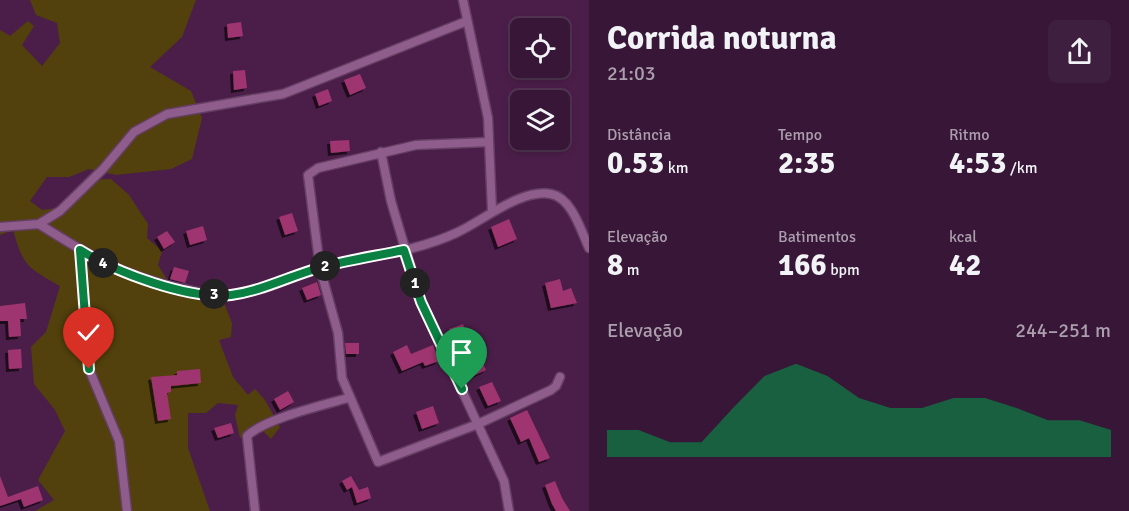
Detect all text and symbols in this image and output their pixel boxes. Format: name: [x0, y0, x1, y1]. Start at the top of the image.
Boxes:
map controls: [510, 18, 570, 150]
button: locate: [510, 18, 570, 78]
text: Corrida noturna: [607, 18, 837, 59]
button: share: [1048, 20, 1111, 83]
text: 21:03: [607, 61, 656, 86]
button: layers: [510, 90, 570, 150]
text: Distância: [607, 125, 671, 145]
text: Tempo: [778, 125, 822, 145]
text: Ritmo: [949, 125, 990, 145]
text: 0.53: [607, 145, 664, 182]
text: 2:35: [778, 145, 835, 182]
text: 4:53: [949, 145, 1006, 182]
text: km: [664, 158, 689, 178]
text: /km: [1006, 158, 1038, 178]
text: Elevação: [607, 227, 668, 247]
text: Batimentos: [778, 227, 856, 247]
text: kcal: [949, 227, 977, 247]
text: 8: [607, 247, 623, 284]
text: 166: [778, 247, 827, 284]
text: 42: [949, 247, 981, 284]
pin: 4: [88, 248, 118, 278]
pin: 2: [310, 251, 340, 281]
text: 4: [99, 253, 107, 273]
text: 2: [321, 256, 329, 276]
text: m: [623, 260, 639, 280]
text: bpm: [827, 260, 860, 280]
pin: 1: [400, 268, 430, 298]
text: 1: [411, 273, 419, 293]
pin: 3: [199, 279, 229, 309]
text: 3: [210, 284, 218, 304]
pin: [63, 307, 114, 369]
icon: check: [72, 316, 105, 349]
text: Elevação: [607, 318, 683, 343]
text: 244–251 m: [1015, 318, 1111, 343]
pin: [436, 327, 487, 389]
icon: arrive: [445, 336, 478, 369]

